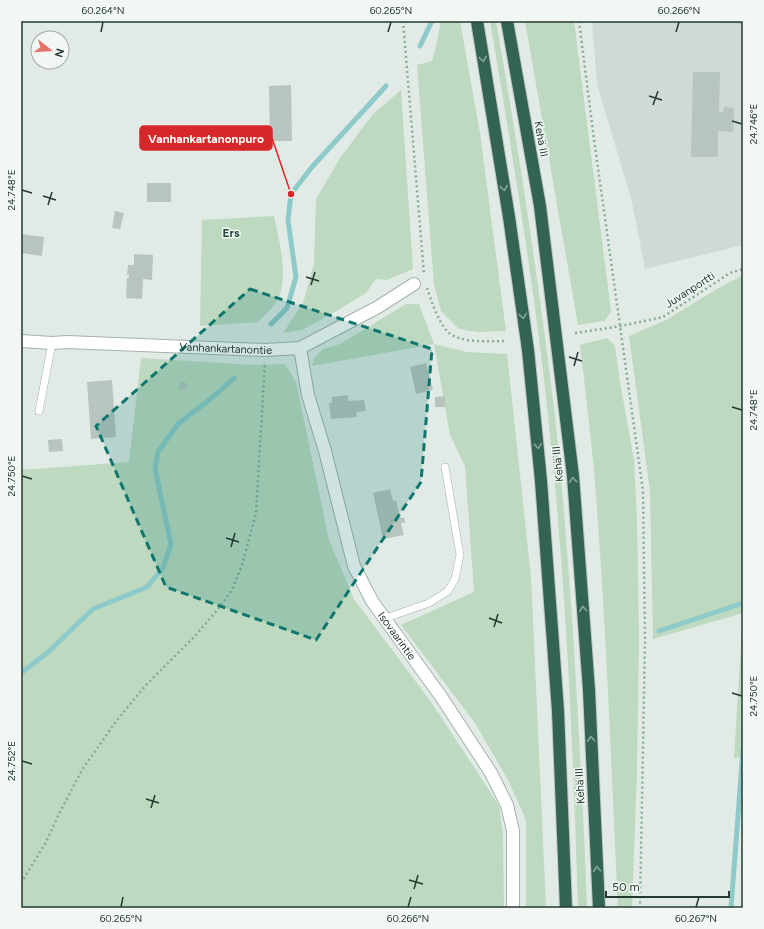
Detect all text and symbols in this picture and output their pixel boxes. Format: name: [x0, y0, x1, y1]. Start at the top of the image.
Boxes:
text: 60.264°N: [81, 4, 125, 17]
text: 60.265°N: [370, 4, 412, 17]
text: 60.266°N: [658, 4, 700, 17]
north arrow: [30, 30, 70, 70]
text: N: [52, 47, 67, 59]
one-way arrow: [478, 56, 487, 63]
text: 24.746°E: [747, 104, 760, 144]
street label: Kehä III: [531, 120, 551, 158]
callout: Vanhankartanonpuro: [140, 126, 272, 150]
text: Vanhankartanonpuro: [148, 132, 264, 146]
text: 24.748°E: [5, 169, 18, 211]
one-way arrow: [499, 185, 508, 191]
district label: Ers: [222, 226, 240, 240]
street label: Juvanportti: [663, 269, 717, 311]
one-way arrow: [518, 313, 527, 319]
street label: Vanhankartanontie: [179, 340, 272, 357]
text: 24.748°E: [747, 389, 760, 431]
one-way arrow: [533, 443, 542, 449]
street label: Kehä III: [550, 445, 566, 483]
text: 24.750°E: [5, 455, 18, 497]
one-way arrow: [569, 477, 578, 483]
one-way arrow: [578, 606, 587, 612]
street label: Isovaarintie: [375, 609, 419, 662]
text: 24.750°E: [747, 675, 760, 717]
one-way arrow: [587, 736, 596, 742]
text: 24.752°E: [5, 741, 18, 781]
street label: Kehä III: [573, 768, 587, 804]
one-way arrow: [593, 866, 602, 872]
scale bar: [606, 873, 729, 899]
text: 50 m: [612, 880, 640, 894]
text: 60.265°N: [100, 912, 142, 925]
text: 60.266°N: [387, 912, 429, 925]
text: 60.267°N: [675, 912, 717, 925]

